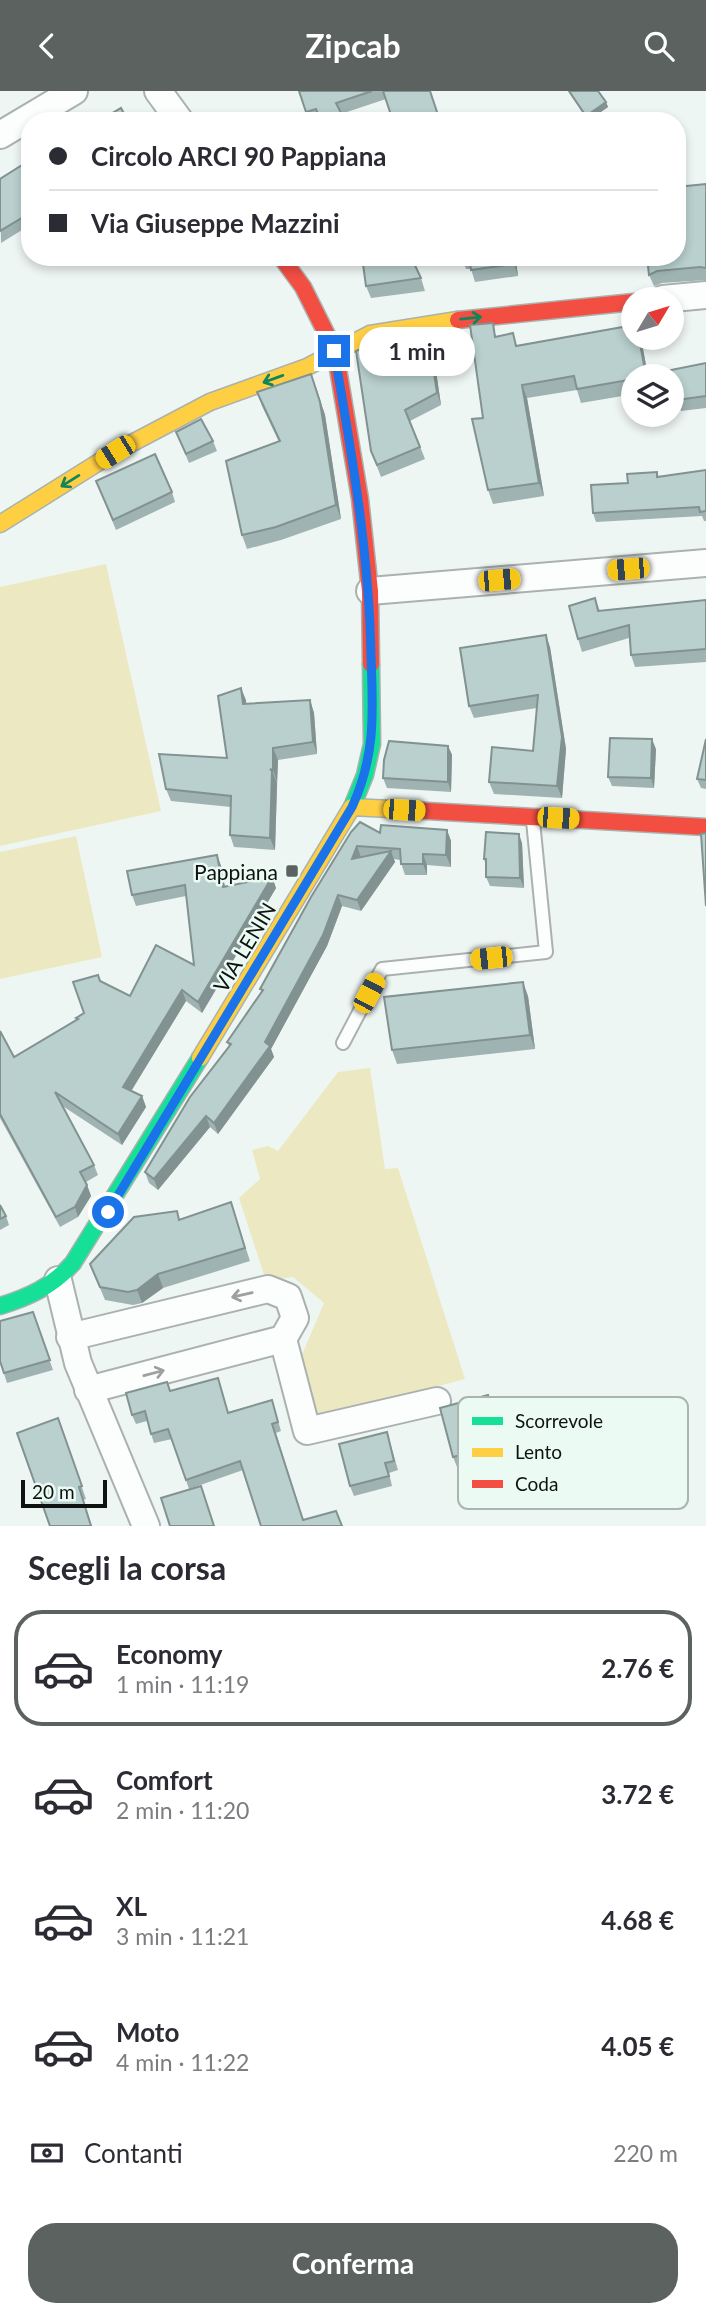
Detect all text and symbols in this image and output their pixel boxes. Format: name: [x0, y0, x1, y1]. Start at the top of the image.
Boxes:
text: Zipcab: [305, 26, 401, 65]
icon: back: [28, 27, 66, 65]
icon: search: [640, 27, 678, 65]
text: Circolo ARCI 90 Pappiana: [91, 140, 387, 172]
text: Via Giuseppe Mazzini: [91, 207, 340, 239]
north arrow: [621, 287, 684, 350]
map controls: [621, 287, 684, 427]
one-way arrow: [459, 311, 482, 324]
callout: 1 min: [358, 327, 474, 375]
route end: [318, 335, 350, 367]
text: 1 min: [388, 337, 446, 365]
button: layers: [621, 364, 684, 427]
one-way arrow: [262, 374, 284, 386]
car: [92, 432, 139, 472]
one-way arrow: [60, 474, 80, 488]
car: [607, 557, 650, 581]
car: [478, 568, 521, 592]
car: [383, 798, 426, 822]
car: [537, 806, 580, 830]
place label: Pappiana: [194, 859, 278, 884]
marker: Pappiana: [284, 863, 300, 879]
street label: VIA LENIN: [208, 898, 280, 996]
car: [470, 945, 513, 971]
car: [350, 970, 389, 1016]
route start: [92, 1196, 124, 1228]
one-way arrow: [231, 1289, 254, 1302]
one-way arrow: [142, 1366, 165, 1379]
legend: [458, 1397, 688, 1509]
text: Scorrevole: [515, 1409, 603, 1432]
text: Lento: [515, 1440, 562, 1463]
text: Coda: [515, 1472, 558, 1495]
scale bar: [21, 1477, 107, 1509]
text: 20 m: [32, 1480, 75, 1503]
text: Scegli la corsa: [28, 1548, 226, 1587]
icon: car: [32, 1637, 95, 1700]
text: Economy: [116, 1638, 222, 1670]
text: 2.76 €: [601, 1652, 674, 1684]
text: 1 min · 11:19: [116, 1670, 249, 1698]
icon: car: [32, 1763, 95, 1826]
text: Comfort: [116, 1764, 213, 1796]
text: 3.72 €: [601, 1778, 674, 1810]
text: 2 min · 11:20: [116, 1796, 249, 1824]
icon: car: [32, 1889, 95, 1952]
text: XL: [116, 1890, 147, 1922]
text: 4.68 €: [601, 1904, 674, 1936]
text: 3 min · 11:21: [116, 1922, 249, 1950]
icon: car: [32, 2015, 95, 2078]
text: Moto: [116, 2016, 179, 2048]
text: 4.05 €: [601, 2030, 674, 2062]
text: 4 min · 11:22: [116, 2048, 249, 2076]
icon: cash: [28, 2134, 66, 2172]
text: Contanti: [84, 2137, 183, 2169]
text: 220 m: [613, 2139, 678, 2167]
button: Conferma: [28, 2223, 678, 2303]

